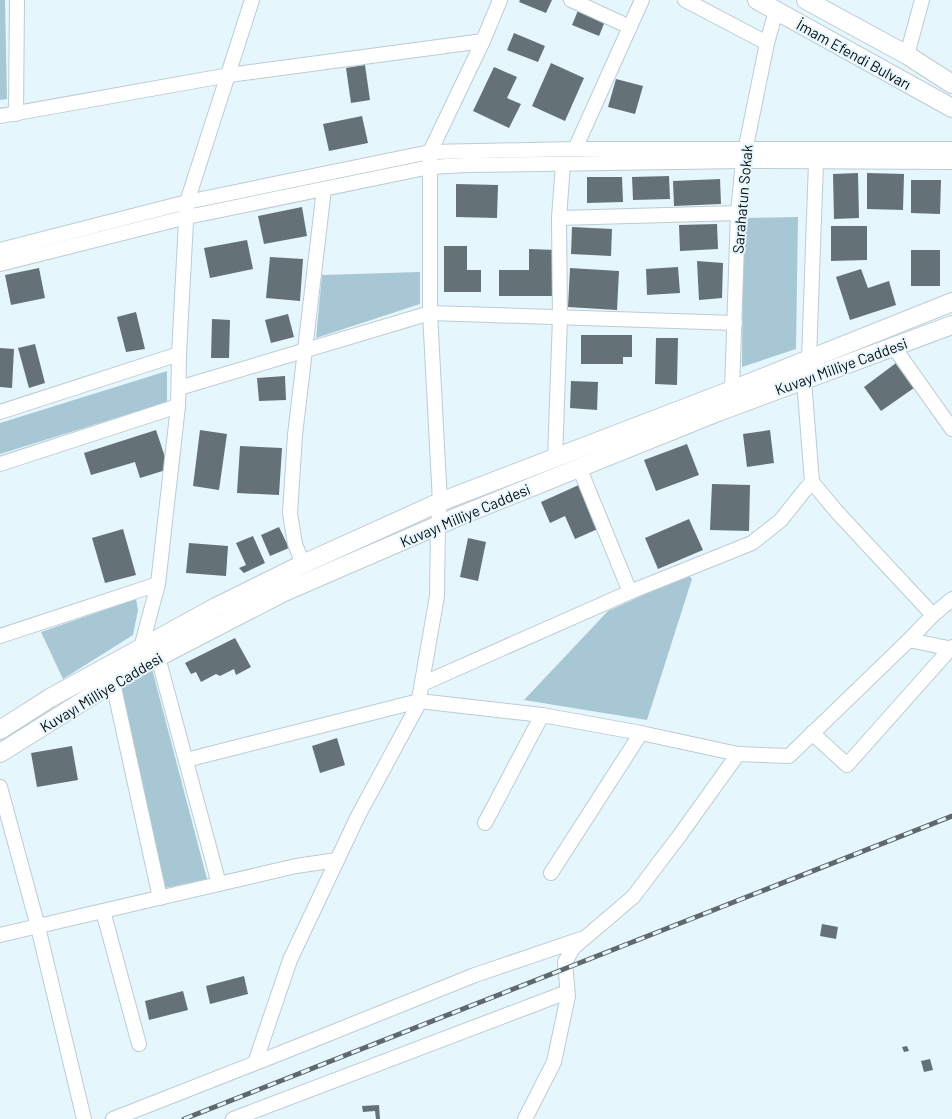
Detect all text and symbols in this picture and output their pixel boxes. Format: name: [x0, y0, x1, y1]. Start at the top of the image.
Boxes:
street label: İmam Efendi Bulvarı: [794, 15, 914, 93]
street label: Sarahatun Sokak: [728, 143, 756, 254]
street label: Kuvayı Milliye Caddesi: [772, 334, 910, 398]
street label: Kuvayı Milliye Caddesi: [397, 479, 533, 551]
street label: Kuvayı Milliye Caddesi: [36, 648, 166, 736]

